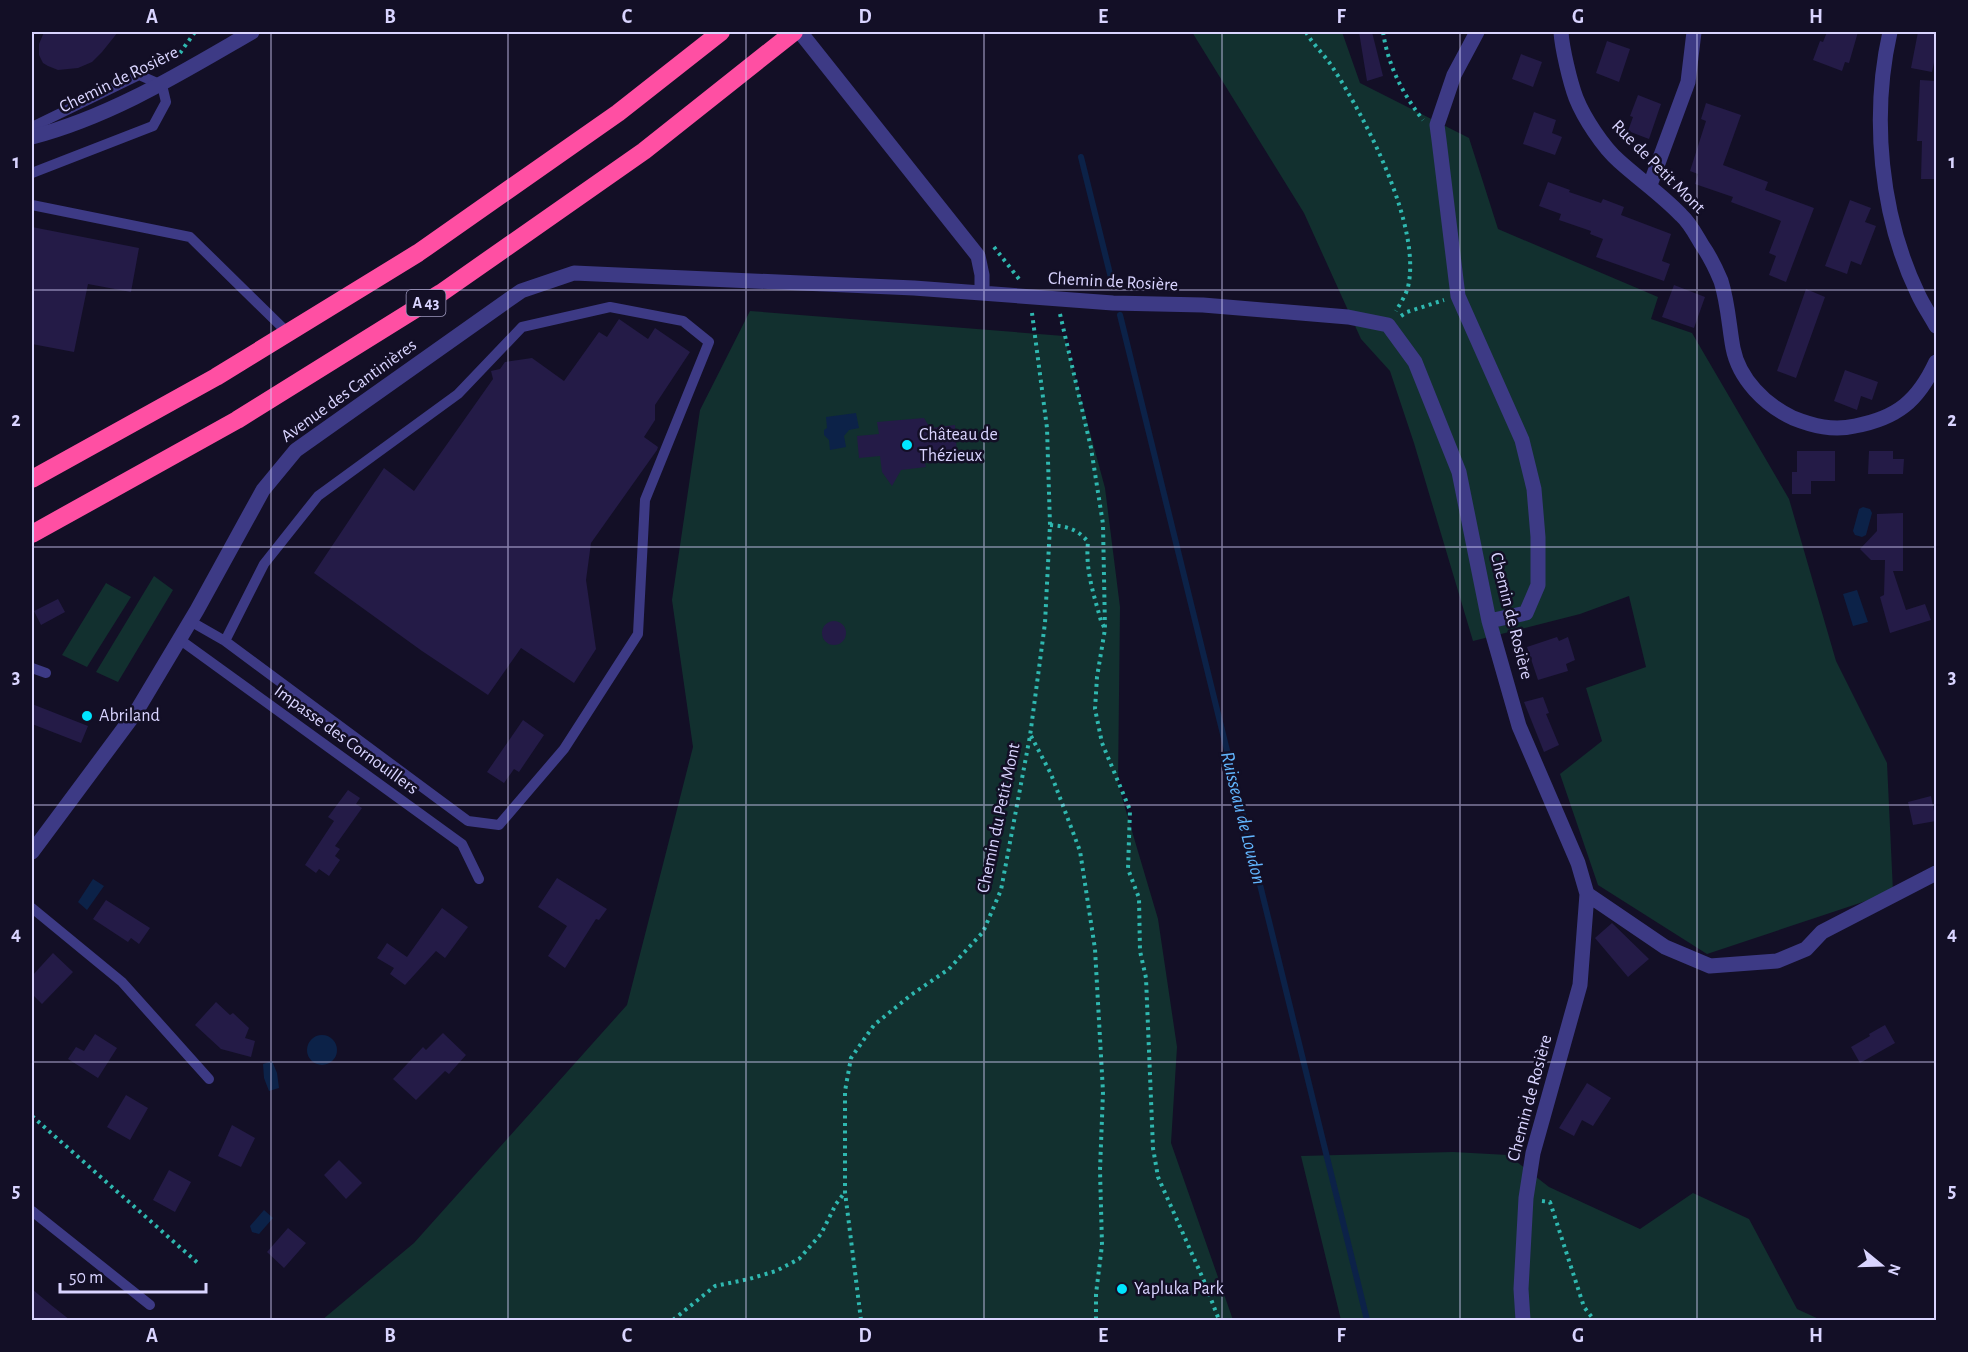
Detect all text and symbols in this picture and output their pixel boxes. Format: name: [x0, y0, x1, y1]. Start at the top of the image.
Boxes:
text: A: [146, 7, 158, 27]
text: B: [384, 7, 396, 27]
text: C: [622, 7, 633, 27]
text: D: [858, 7, 872, 27]
text: E: [1098, 7, 1108, 27]
text: F: [1336, 7, 1346, 27]
text: G: [1572, 7, 1584, 27]
text: H: [1809, 7, 1823, 27]
street label: Chemin de Rosière: [57, 43, 181, 117]
street label: Rue de Petit Mont: [1608, 117, 1708, 217]
text: 1: [12, 152, 20, 172]
text: 1: [1948, 152, 1956, 172]
street label: Chemin de Rosière: [1048, 270, 1178, 294]
road number: A 43: [406, 290, 446, 316]
street label: Avenue des Cantinières: [278, 336, 420, 446]
text: 2: [11, 410, 21, 430]
text: 2: [1947, 410, 1957, 430]
place label: Château de Thézieux: [919, 426, 998, 465]
marker: Château de Thézieux: [900, 438, 914, 452]
street label: Chemin de Rosière: [1487, 551, 1535, 681]
text: 3: [12, 667, 20, 687]
text: 3: [1948, 667, 1956, 687]
street label: Impasse des Cornouillers: [271, 682, 421, 798]
place label: Abriland: [99, 707, 160, 725]
marker: Abriland: [80, 709, 94, 723]
street label: Chemin du Petit Mont: [974, 741, 1024, 895]
water label: Ruisseau de Loudon: [1217, 749, 1269, 887]
text: 4: [11, 924, 21, 944]
text: 4: [1947, 924, 1957, 944]
street label: Chemin de Rosière: [1504, 1033, 1556, 1163]
text: 5: [12, 1181, 20, 1201]
text: 5: [1948, 1181, 1956, 1201]
north arrow: [1851, 1235, 1911, 1295]
scale bar: [60, 1256, 206, 1294]
text: N: [1885, 1262, 1904, 1277]
text: 50 m: [69, 1269, 103, 1287]
place label: Yapluka Park: [1134, 1280, 1224, 1298]
marker: Yapluka Park: [1115, 1282, 1129, 1296]
text: A: [146, 1326, 158, 1346]
text: B: [384, 1326, 396, 1346]
text: C: [622, 1326, 633, 1346]
text: D: [858, 1326, 872, 1346]
text: E: [1098, 1326, 1108, 1346]
text: F: [1336, 1326, 1346, 1346]
text: G: [1572, 1326, 1584, 1346]
text: H: [1809, 1326, 1823, 1346]

